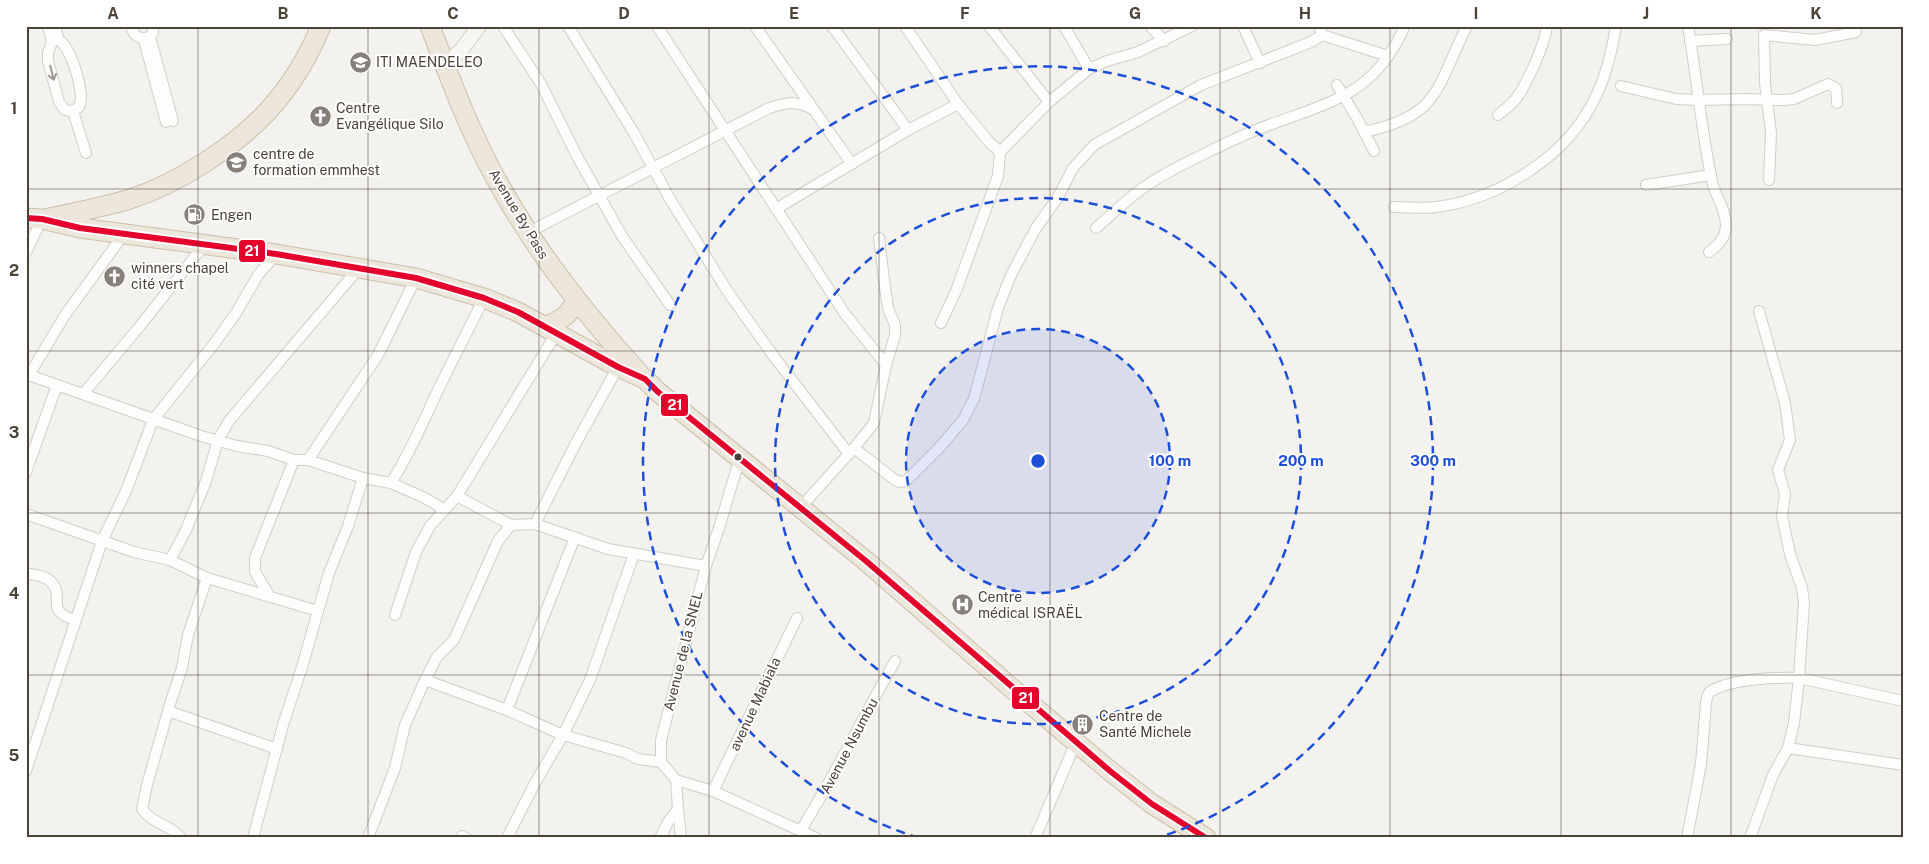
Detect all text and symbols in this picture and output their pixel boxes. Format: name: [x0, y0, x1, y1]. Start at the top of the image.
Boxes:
text: A: [107, 4, 119, 23]
text: B: [278, 4, 289, 23]
text: C: [447, 4, 459, 23]
text: D: [618, 4, 630, 23]
text: E: [789, 4, 799, 23]
text: F: [960, 4, 970, 23]
text: G: [1129, 4, 1141, 23]
text: H: [1299, 4, 1311, 23]
text: I: [1474, 4, 1478, 23]
text: J: [1643, 4, 1649, 23]
text: K: [1810, 4, 1822, 23]
school or university icon: ITI MAENDELEO: [348, 50, 372, 74]
place label: ITI MAENDELEO: [376, 54, 483, 70]
one-way arrow: [47, 65, 57, 81]
text: 1: [11, 99, 17, 118]
place label: Centre Evangélique Silo: [336, 100, 444, 132]
church icon: Centre Evangélique Silo: [308, 104, 332, 128]
place label: centre de formation emmhest: [253, 146, 380, 178]
school or university icon: centre de formation emmhest: [225, 150, 249, 174]
street label: Avenue By Pass: [486, 166, 552, 262]
fuel station icon: Engen: [183, 203, 207, 227]
place label: Engen: [211, 207, 252, 223]
line badge: 21: [238, 239, 266, 263]
text: 21: [245, 243, 259, 259]
place label: winners chapel cité vert: [131, 260, 229, 292]
text: 2: [9, 261, 19, 280]
church icon: winners chapel cité vert: [103, 264, 127, 288]
line badge: 21: [660, 393, 689, 417]
text: 21: [668, 397, 682, 413]
text: 3: [9, 423, 19, 442]
unlabelled marker: [733, 452, 743, 462]
centre of rings: [1029, 452, 1047, 470]
text: 100 m: [1149, 452, 1191, 469]
text: 200 m: [1278, 452, 1324, 469]
text: 300 m: [1410, 452, 1456, 469]
text: 4: [9, 584, 20, 603]
street label: Avenue de la SNEL: [660, 589, 706, 713]
place label: Centre médical ISRAËL: [978, 589, 1082, 621]
hospital icon: Centre médical ISRAËL: [950, 593, 974, 617]
street label: avenue Mabiala: [726, 655, 784, 753]
line badge: 21: [1011, 686, 1040, 710]
text: 21: [1019, 690, 1033, 706]
street label: Avenue Nsumbu: [817, 696, 881, 796]
place label: Centre de Santé Michele: [1099, 708, 1192, 740]
building icon: Centre de Santé Michele: [1071, 712, 1095, 736]
text: 5: [9, 746, 20, 765]

